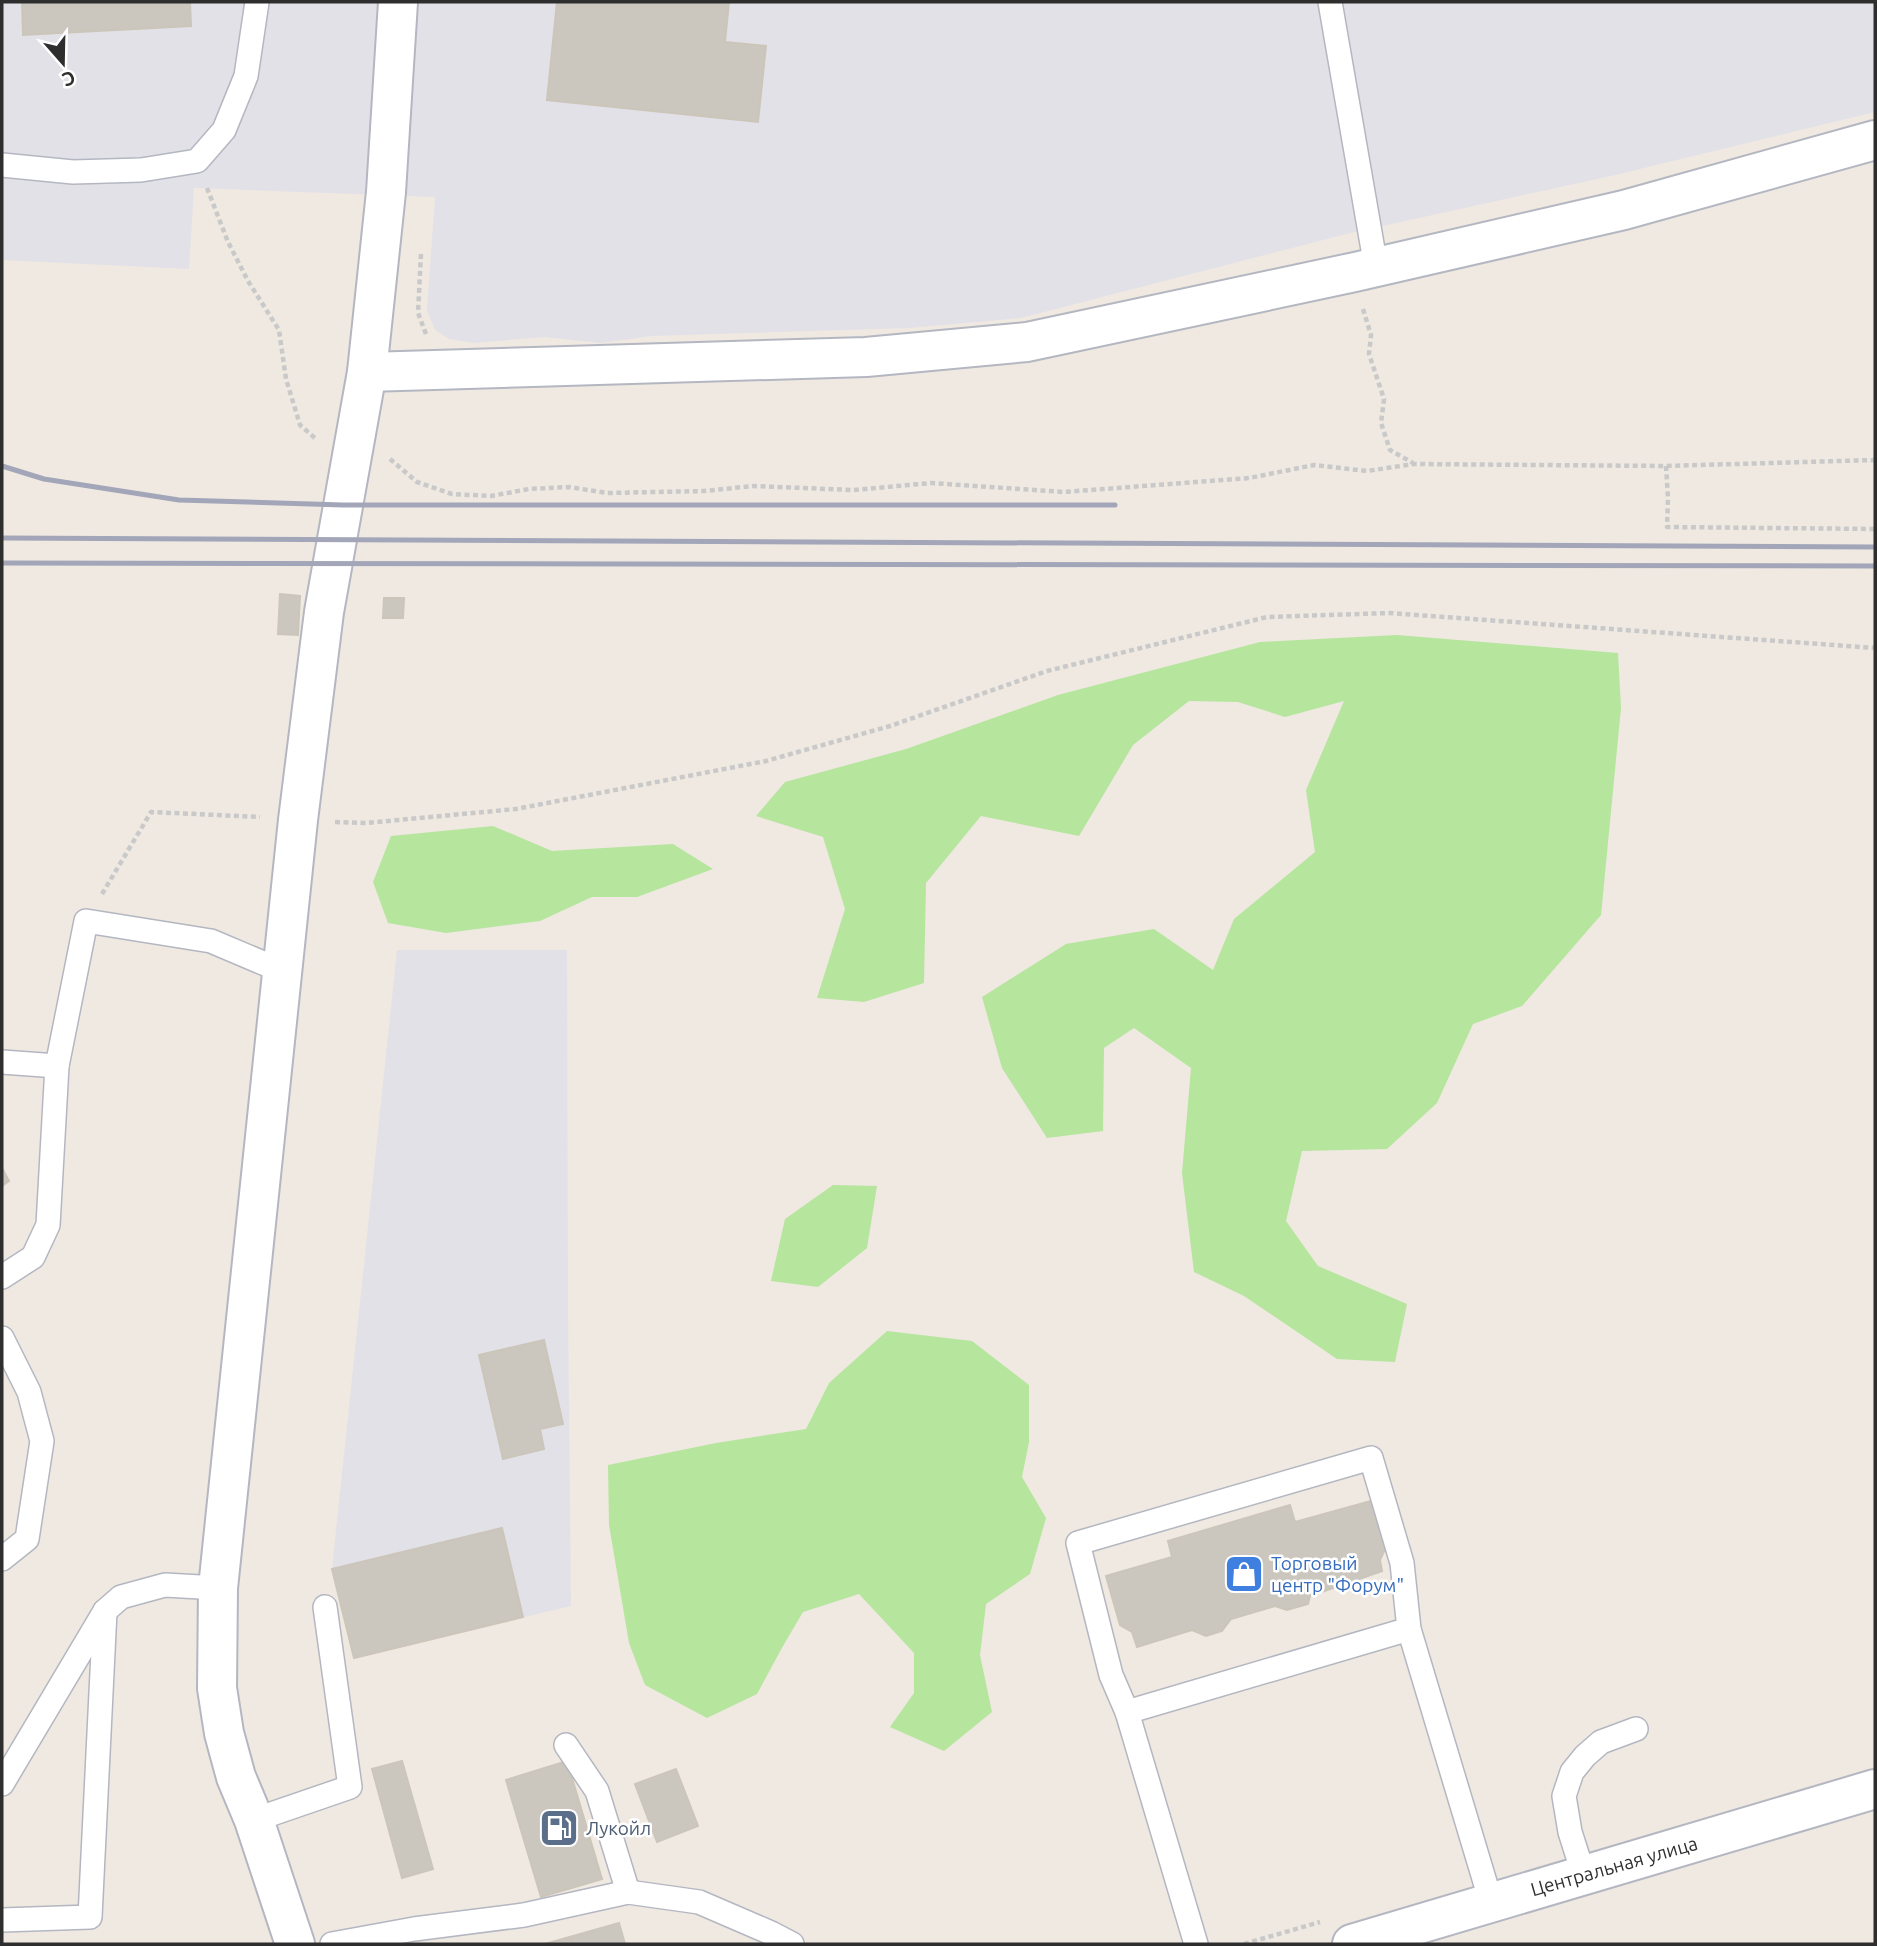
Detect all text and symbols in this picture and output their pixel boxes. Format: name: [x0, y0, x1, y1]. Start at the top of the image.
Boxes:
north arrow: [28, 28, 98, 98]
text: С: [59, 67, 78, 91]
place label: Торговый центр "Форум": [1271, 1552, 1404, 1596]
shop icon: Торговый центр "Форум": [1223, 1553, 1265, 1595]
fuel station icon: Лукойл: [538, 1807, 580, 1849]
place label: Лукойл: [586, 1817, 651, 1839]
street label: Центральная улица: [1528, 1832, 1700, 1900]

